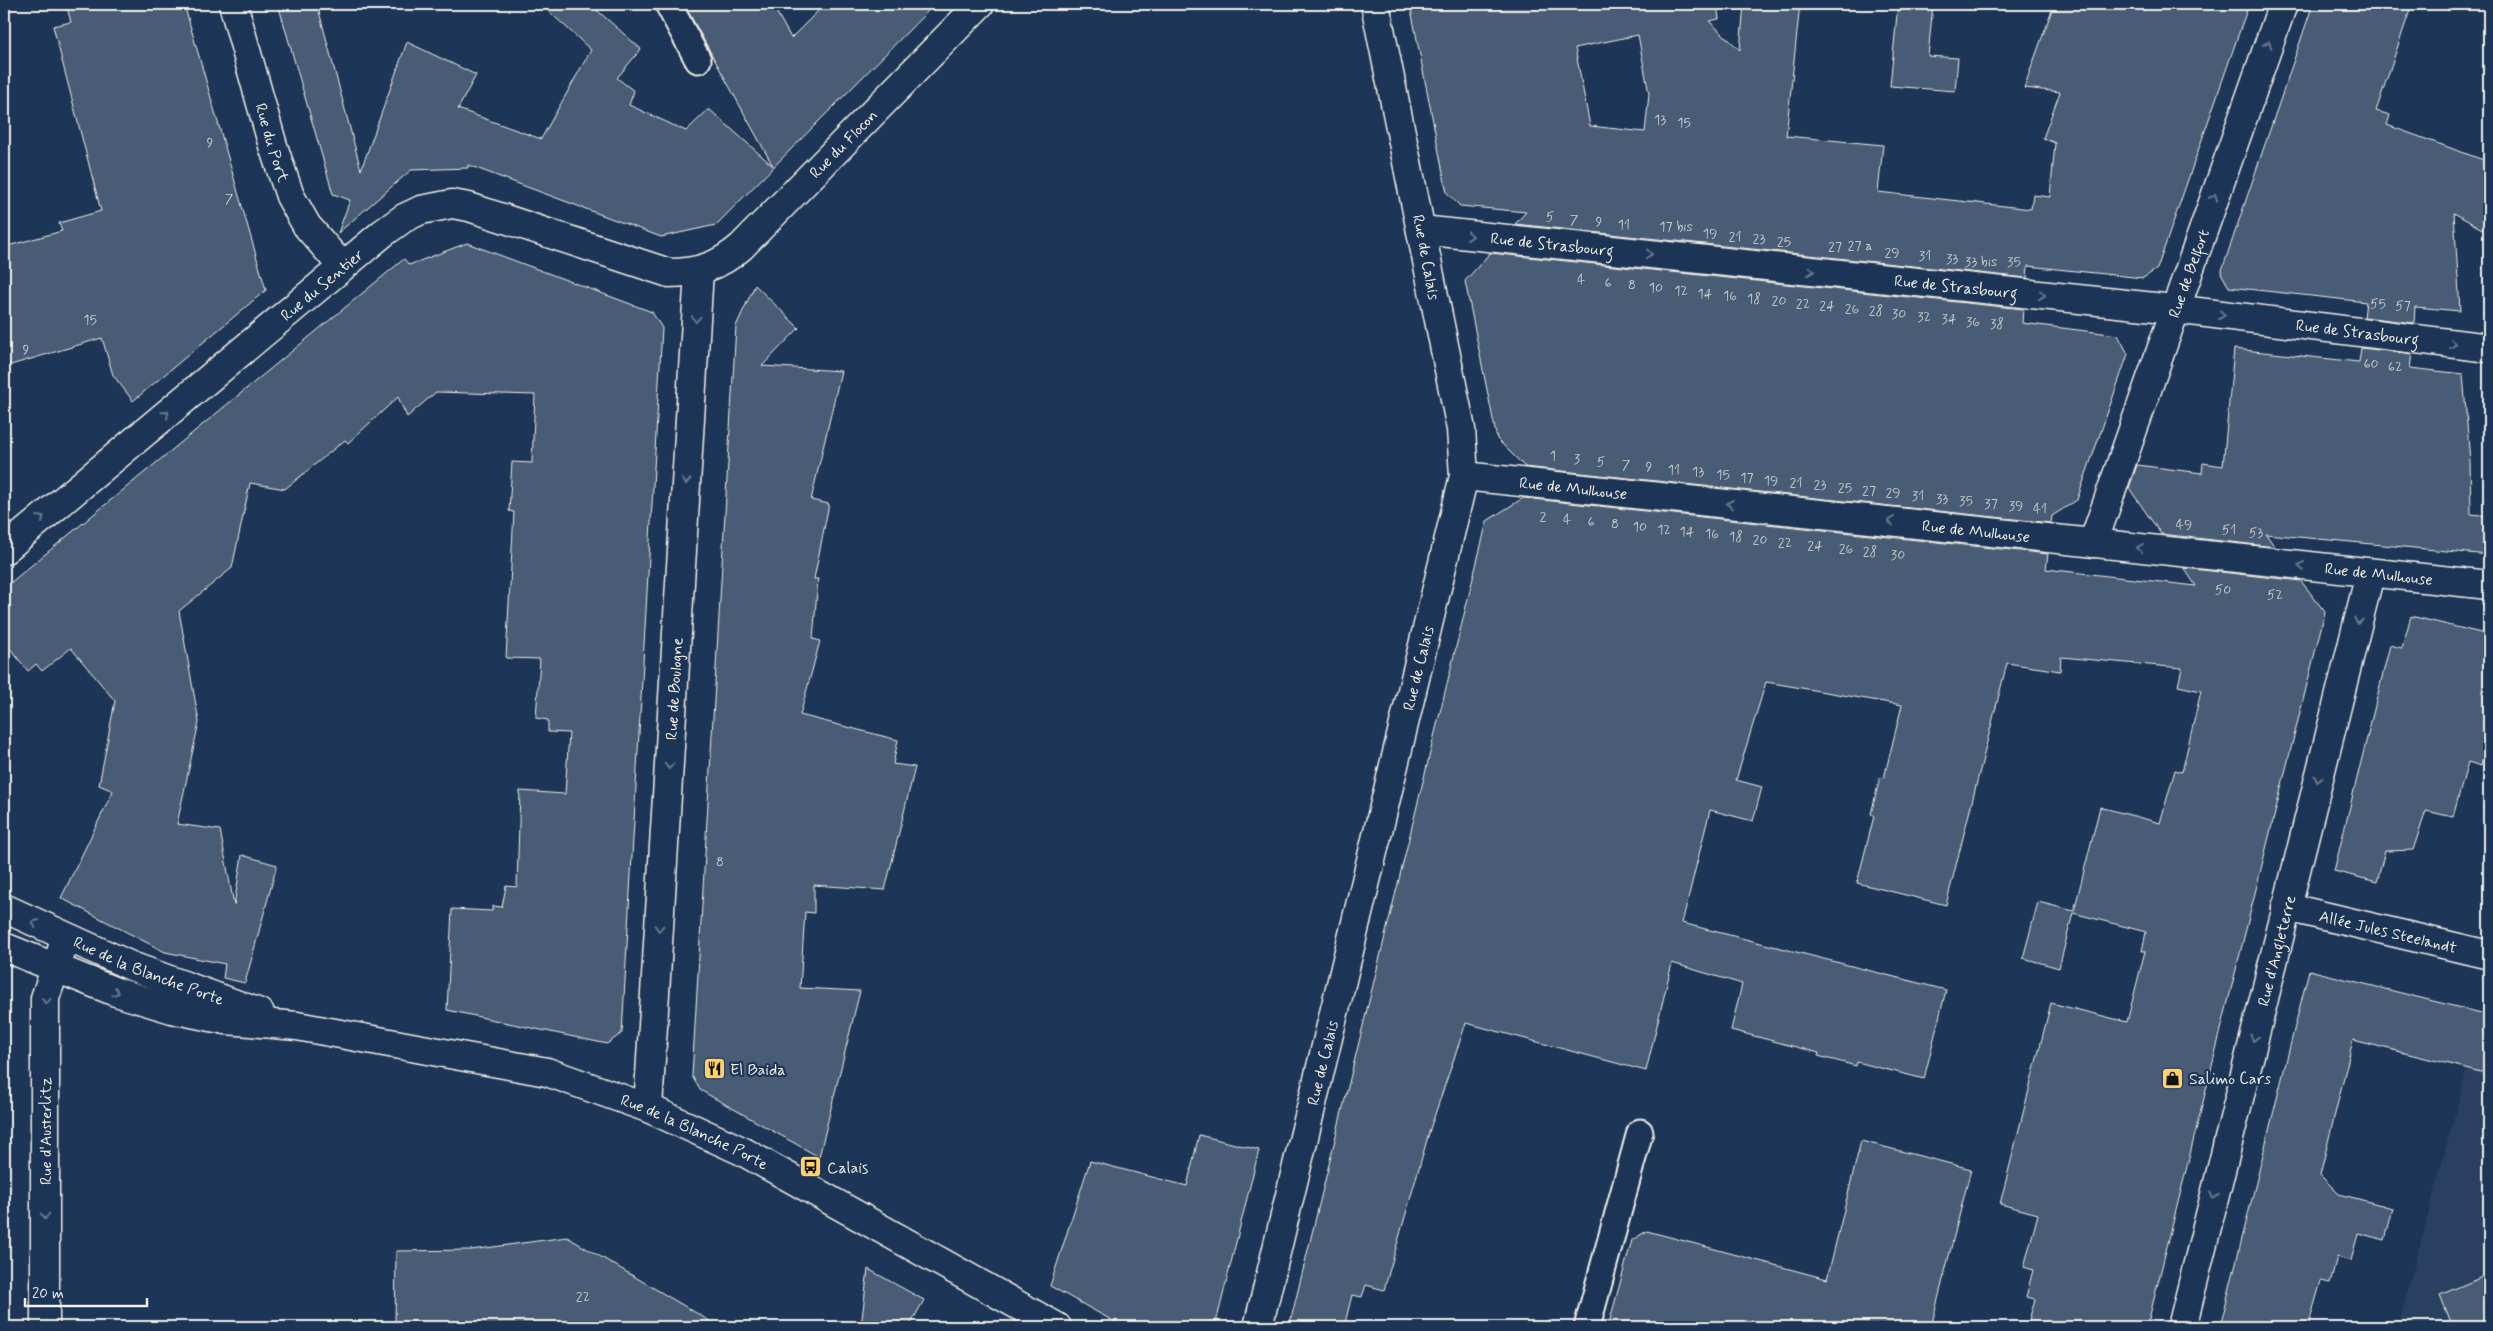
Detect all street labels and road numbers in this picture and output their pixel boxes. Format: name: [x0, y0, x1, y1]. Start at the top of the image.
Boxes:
street label: Rue du Port: [249, 101, 294, 186]
street label: Rue du Flocon: [805, 105, 883, 183]
street label: Rue de Calais: [1407, 213, 1444, 302]
street label: Rue de Belfort: [2164, 227, 2215, 321]
street label: Rue de Strasbourg: [1489, 228, 1615, 263]
street label: Rue du Sentier: [277, 245, 369, 326]
street label: Rue de Strasbourg: [1893, 271, 2019, 306]
street label: Rue de Strasbourg: [2295, 315, 2420, 352]
street label: Rue de Mulhouse: [1518, 473, 1628, 505]
street label: Rue de Mulhouse: [1921, 516, 2031, 548]
street label: Rue de Mulhouse: [2324, 559, 2434, 591]
street label: Rue de Calais: [1399, 624, 1439, 713]
street label: Rue de Boulogne: [661, 637, 689, 741]
street label: Rue d'Angleterre: [2254, 893, 2301, 1009]
street label: Allée Jules Steelandt: [2317, 906, 2459, 959]
street label: Rue de la Blanche Porte: [70, 932, 227, 1011]
street label: Rue de Calais: [1303, 1018, 1344, 1108]
street label: Rue d'Austerlitz: [36, 1077, 57, 1185]
street label: Rue de la Blanche Porte: [617, 1090, 772, 1176]

